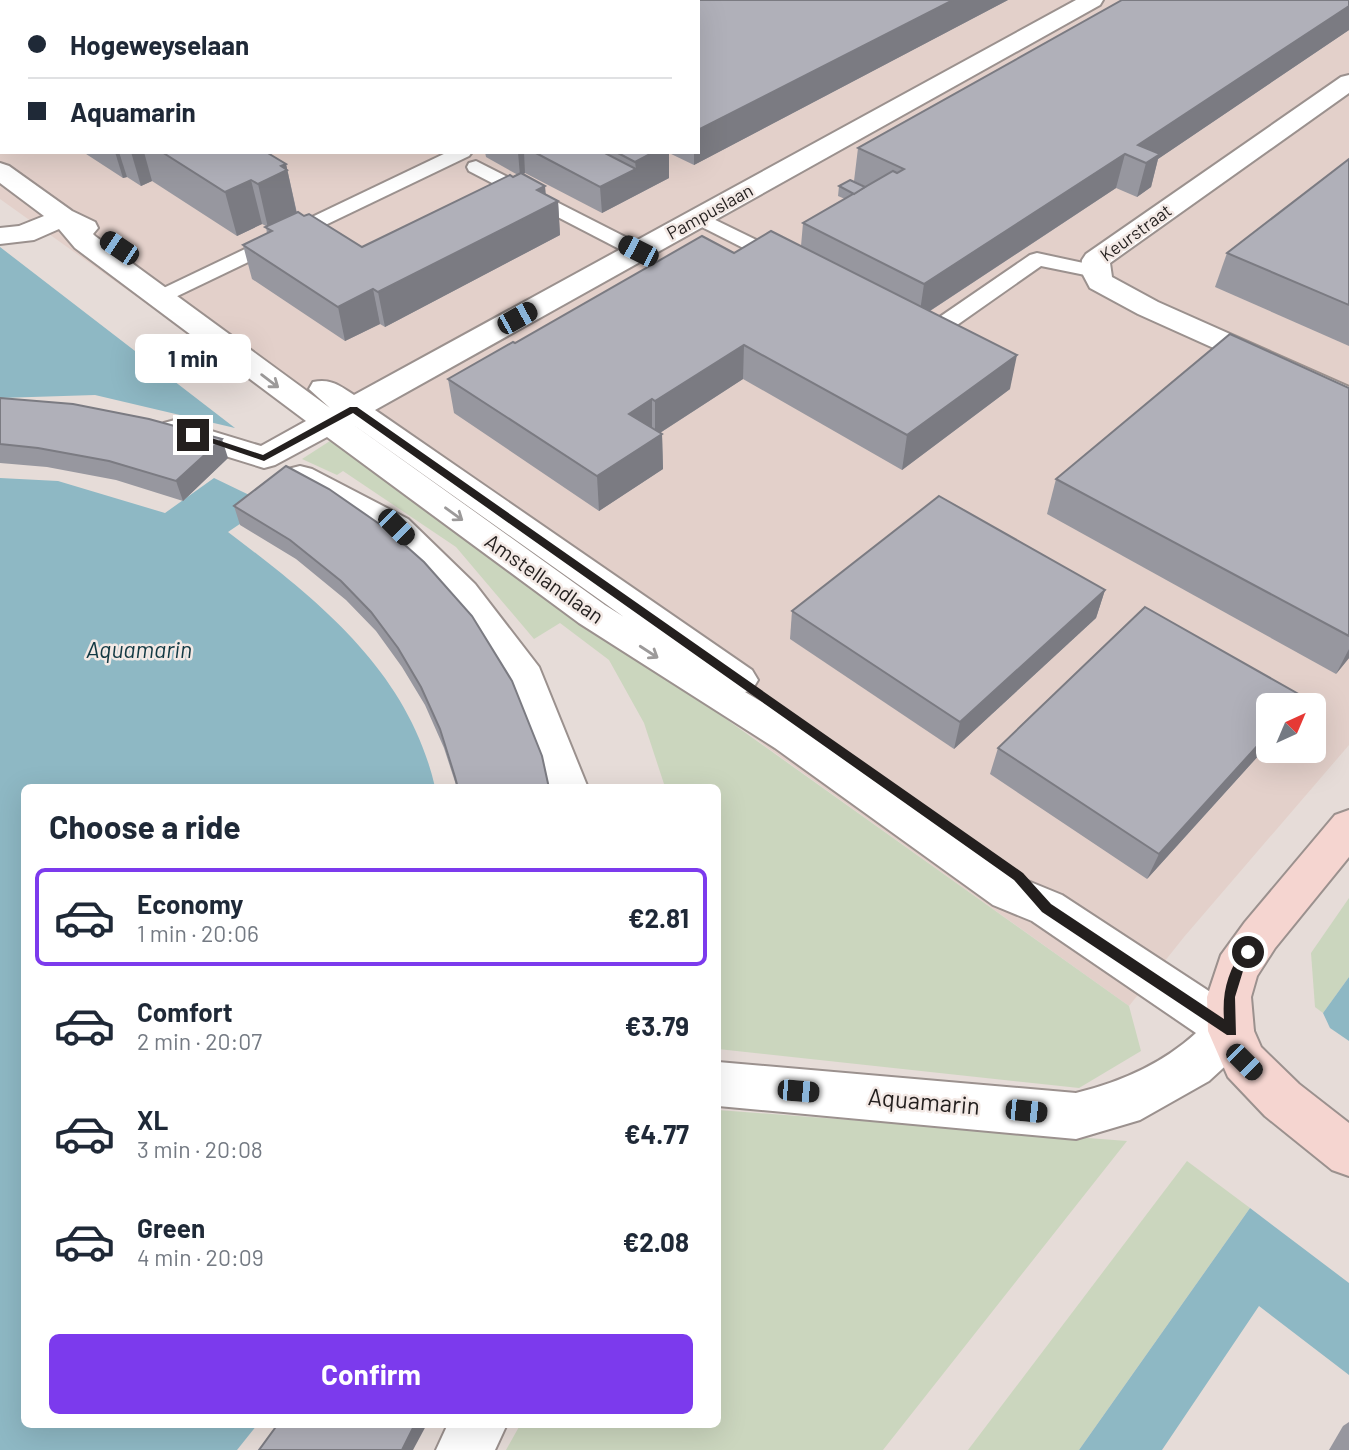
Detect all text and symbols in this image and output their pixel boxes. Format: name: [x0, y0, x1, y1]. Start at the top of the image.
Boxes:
text: Hogeweyselaan: [70, 29, 249, 60]
text: Aquamarin: [70, 96, 196, 127]
street label: Pampuslaan: [663, 178, 756, 244]
street label: Keurstraat: [1095, 199, 1175, 266]
car: [96, 228, 143, 268]
car: [615, 232, 662, 270]
car: [494, 299, 541, 337]
callout: 1 min: [135, 334, 251, 382]
text: 1 min: [168, 344, 218, 372]
one-way arrow: [260, 373, 278, 388]
route end: [177, 419, 209, 451]
car: [374, 505, 419, 549]
one-way arrow: [444, 507, 463, 521]
street label: Amstellandlaan: [481, 528, 609, 628]
water label: Aquamarin: [86, 635, 192, 663]
one-way arrow: [639, 645, 659, 659]
north arrow: [1256, 693, 1326, 763]
map controls: [1256, 693, 1326, 763]
text: Choose a ride: [49, 807, 241, 845]
icon: car: [53, 886, 116, 949]
text: Economy: [137, 888, 243, 919]
text: €2.81: [628, 902, 689, 933]
text: 1 min · 20:06: [137, 919, 259, 947]
route start: [1232, 936, 1264, 968]
icon: car: [53, 994, 116, 1057]
text: Comfort: [137, 996, 233, 1027]
text: €3.79: [625, 1010, 689, 1041]
text: 2 min · 20:07: [137, 1027, 262, 1055]
car: [1222, 1040, 1267, 1084]
car: [777, 1079, 820, 1103]
street label: Aquamarin: [867, 1081, 981, 1120]
car: [1005, 1098, 1048, 1124]
icon: car: [53, 1102, 116, 1165]
text: XL: [137, 1104, 168, 1135]
text: €4.77: [624, 1118, 689, 1149]
text: 3 min · 20:08: [137, 1135, 263, 1163]
icon: car: [53, 1210, 116, 1273]
text: Green: [137, 1212, 205, 1243]
text: €2.08: [623, 1226, 689, 1257]
text: 4 min · 20:09: [137, 1243, 264, 1271]
button: Confirm: [49, 1334, 693, 1414]

